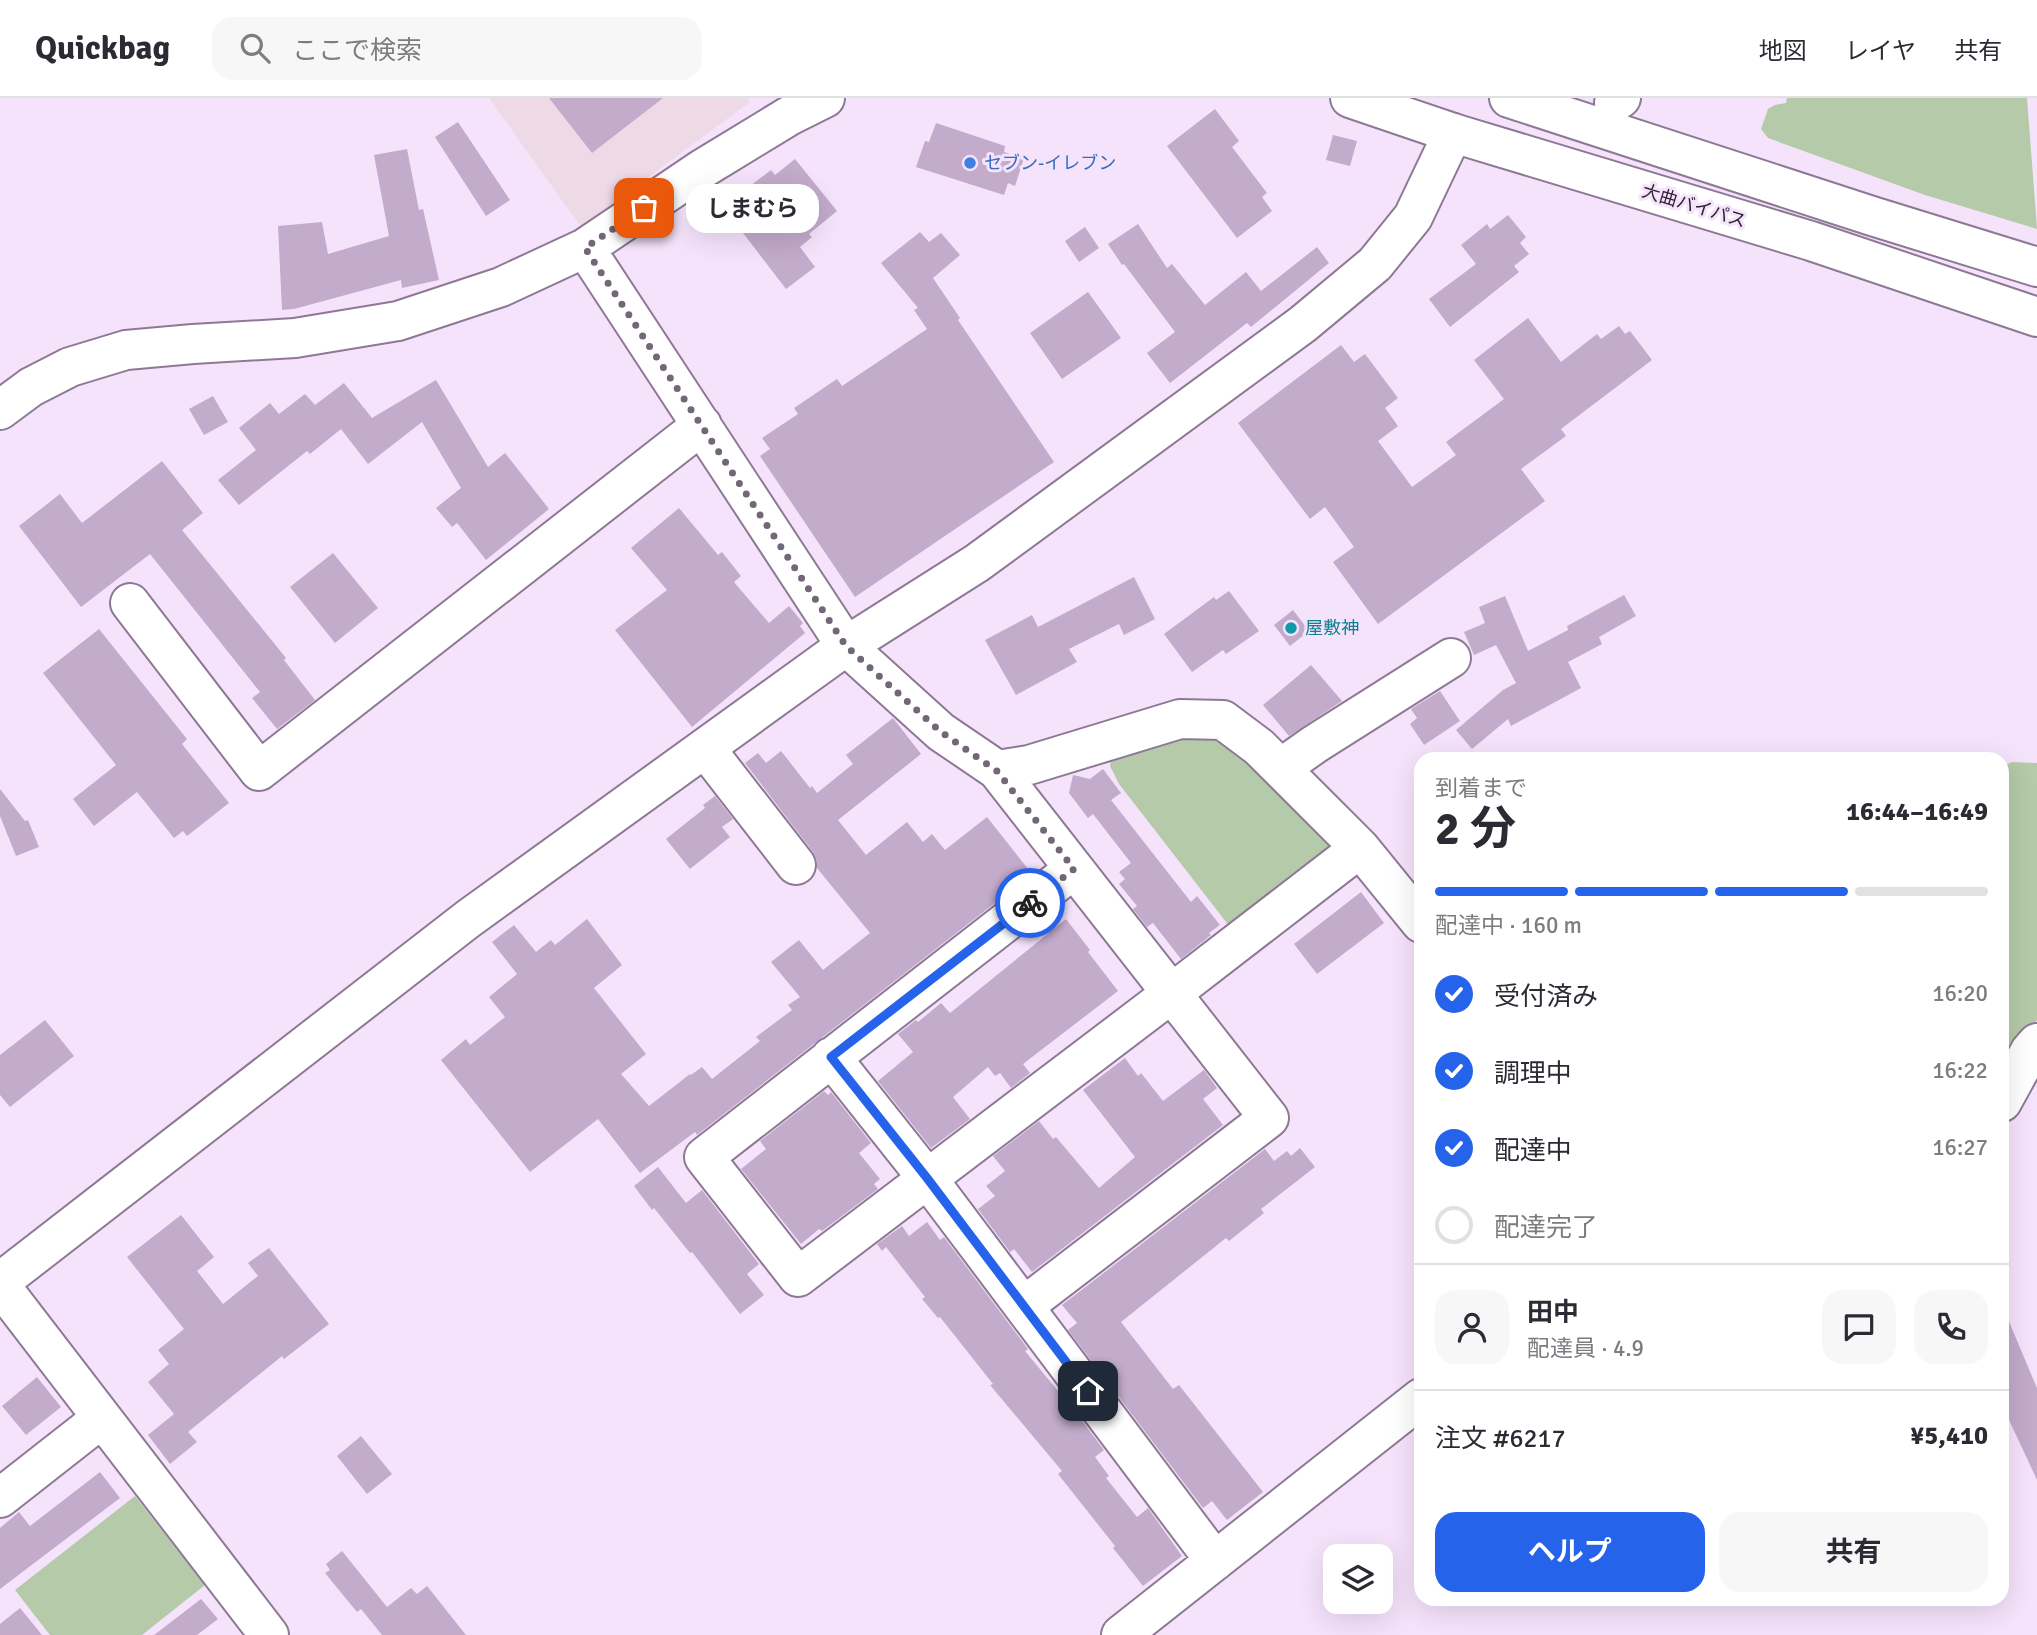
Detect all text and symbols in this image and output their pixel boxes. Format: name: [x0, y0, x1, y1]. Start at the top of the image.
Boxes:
search box: [212, 17, 702, 80]
text: Quickbag: [35, 28, 170, 69]
icon: search: [236, 29, 274, 67]
text: ここで検索: [292, 35, 422, 67]
text: 地図: [1759, 36, 1807, 66]
text: レイヤ: [1845, 36, 1916, 66]
text: 共有: [1954, 36, 2002, 66]
place label: セブン-イレブン: [984, 152, 1116, 174]
marker: セブン-イレブン: [962, 155, 978, 171]
pin: [614, 178, 674, 238]
street label: 大曲バイパス: [1639, 180, 1749, 232]
callout: しまむら: [686, 184, 819, 232]
icon: bag: [625, 189, 663, 227]
text: しまむら: [707, 194, 799, 223]
place label: 屋敷神: [1305, 617, 1359, 639]
marker: 屋敷神: [1283, 620, 1299, 636]
text: 到着まで: [1435, 774, 1527, 803]
text: 16:44–16:49: [1846, 796, 1988, 828]
text: 2 分: [1435, 801, 1516, 857]
courier: [995, 868, 1065, 938]
icon: bike: [1011, 884, 1049, 922]
text: 配達中 · 160 m: [1435, 911, 1582, 940]
icon: check: [1435, 975, 1473, 1013]
text: 16:20: [1932, 979, 1988, 1008]
text: 受付済み: [1494, 981, 1598, 1013]
icon: check: [1435, 1052, 1473, 1090]
text: 16:22: [1932, 1056, 1988, 1085]
text: 調理中: [1494, 1058, 1572, 1090]
icon: check: [1435, 1129, 1473, 1167]
text: 16:27: [1932, 1133, 1988, 1162]
text: 配達中: [1494, 1135, 1572, 1167]
text: 配達完了: [1494, 1212, 1598, 1244]
button: person: [1435, 1290, 1509, 1364]
button: chat: [1822, 1290, 1896, 1364]
button: phone: [1914, 1290, 1988, 1364]
text: 田中: [1527, 1297, 1579, 1329]
text: 配達員 · 4.9: [1527, 1334, 1644, 1363]
pin: [1058, 1361, 1118, 1421]
icon: home: [1069, 1372, 1107, 1410]
text: ¥5,410: [1910, 1420, 1988, 1452]
text: 注文 #6217: [1435, 1423, 1566, 1455]
button: ヘルプ: [1435, 1512, 1705, 1592]
button: 共有: [1719, 1512, 1988, 1592]
map controls: [1323, 1544, 1393, 1614]
button: layers: [1323, 1544, 1393, 1614]

